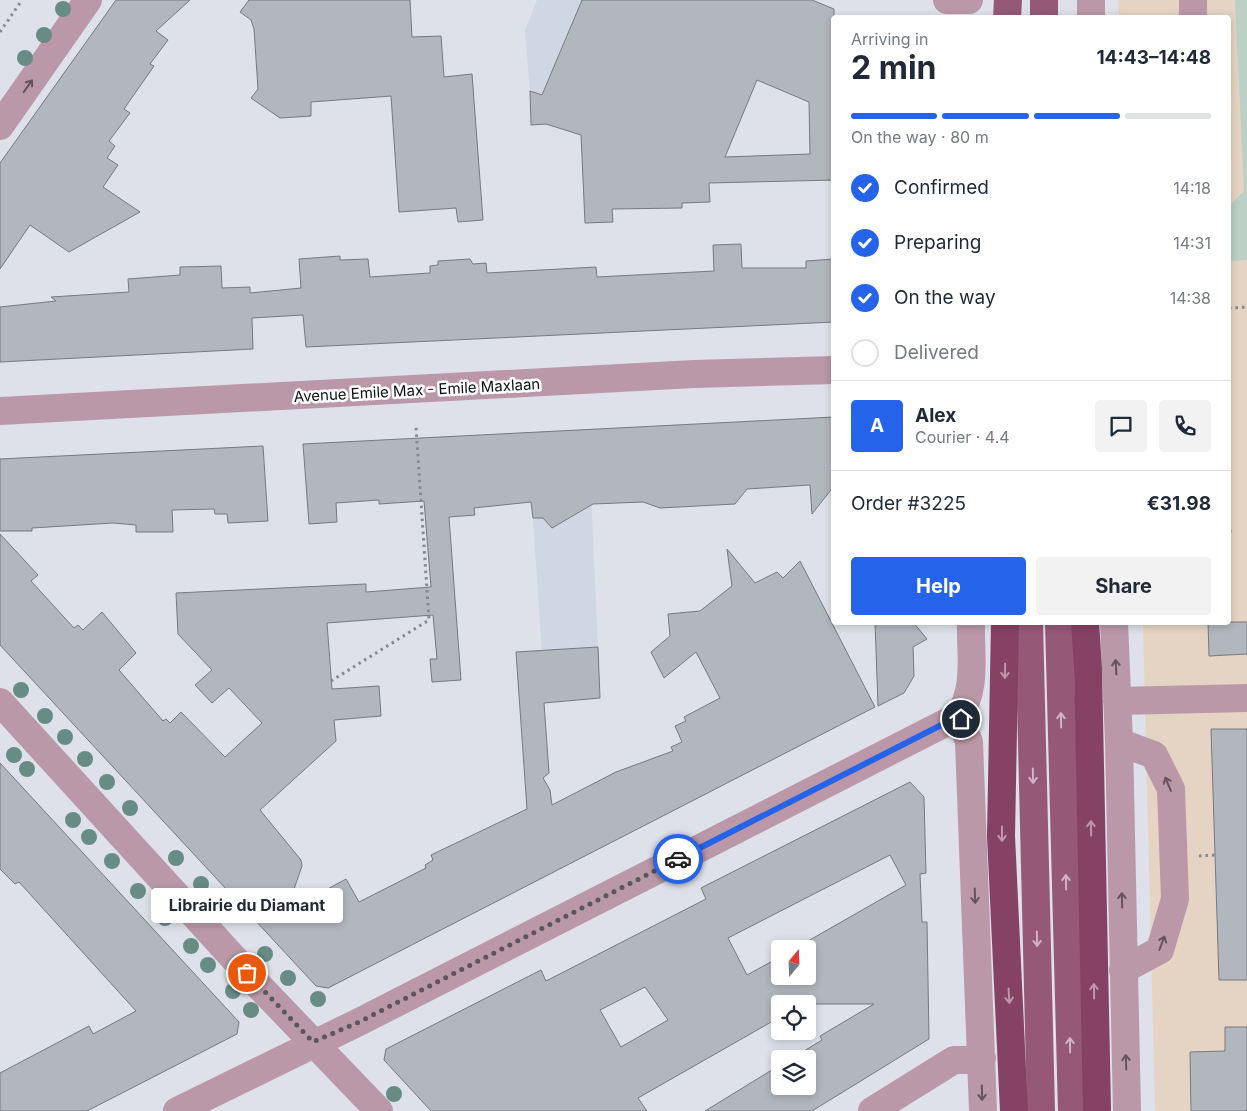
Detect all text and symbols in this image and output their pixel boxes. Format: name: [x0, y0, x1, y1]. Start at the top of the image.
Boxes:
text: Arriving in: [851, 29, 928, 49]
text: 14:43–14:48: [1096, 46, 1211, 69]
text: 2 min: [851, 48, 937, 87]
one-way arrow: [23, 79, 33, 93]
text: On the way · 80 m: [851, 127, 989, 147]
icon: check: [851, 174, 879, 202]
text: Confirmed: [894, 176, 989, 199]
text: 14:18: [1173, 178, 1211, 198]
icon: check: [851, 229, 879, 257]
text: Preparing: [894, 231, 981, 254]
text: 14:31: [1173, 233, 1211, 253]
icon: check: [851, 284, 879, 312]
text: On the way: [894, 286, 996, 309]
text: 14:38: [1170, 288, 1211, 308]
text: Delivered: [894, 341, 979, 364]
street label: Avenue Emile Max - Emile Maxlaan: [293, 374, 541, 406]
button: chat: [1095, 400, 1147, 452]
button: phone: [1159, 400, 1211, 452]
text: Alex: [915, 404, 956, 427]
text: A: [870, 414, 884, 437]
text: Courier · 4.4: [915, 427, 1010, 447]
text: Order #3225: [851, 492, 966, 515]
text: €31.98: [1147, 492, 1211, 515]
button: Help: [851, 557, 1026, 615]
button: Share: [1036, 557, 1211, 615]
one-way arrow: [1111, 660, 1120, 676]
one-way arrow: [1000, 663, 1009, 679]
pin: [940, 698, 982, 740]
icon: home: [947, 705, 975, 733]
one-way arrow: [1057, 712, 1066, 728]
one-way arrow: [1028, 768, 1038, 784]
one-way arrow: [1163, 777, 1172, 792]
one-way arrow: [1087, 821, 1096, 837]
one-way arrow: [997, 825, 1007, 841]
courier: [653, 834, 703, 884]
icon: car: [664, 845, 692, 873]
one-way arrow: [1061, 875, 1070, 891]
callout: Librairie du Diamant: [151, 888, 343, 923]
one-way arrow: [971, 888, 980, 904]
one-way arrow: [1117, 892, 1127, 908]
text: Librairie du Diamant: [169, 895, 325, 915]
one-way arrow: [1032, 930, 1042, 946]
one-way arrow: [1158, 936, 1167, 951]
north arrow: [771, 940, 816, 985]
map controls: [771, 940, 816, 1095]
pin: [226, 952, 268, 994]
icon: bag: [233, 959, 261, 987]
one-way arrow: [1090, 983, 1099, 999]
one-way arrow: [1004, 988, 1014, 1004]
button: locate: [771, 995, 816, 1040]
one-way arrow: [1065, 1037, 1075, 1054]
button: layers: [771, 1050, 816, 1095]
one-way arrow: [1121, 1055, 1130, 1071]
one-way arrow: [978, 1085, 987, 1101]

